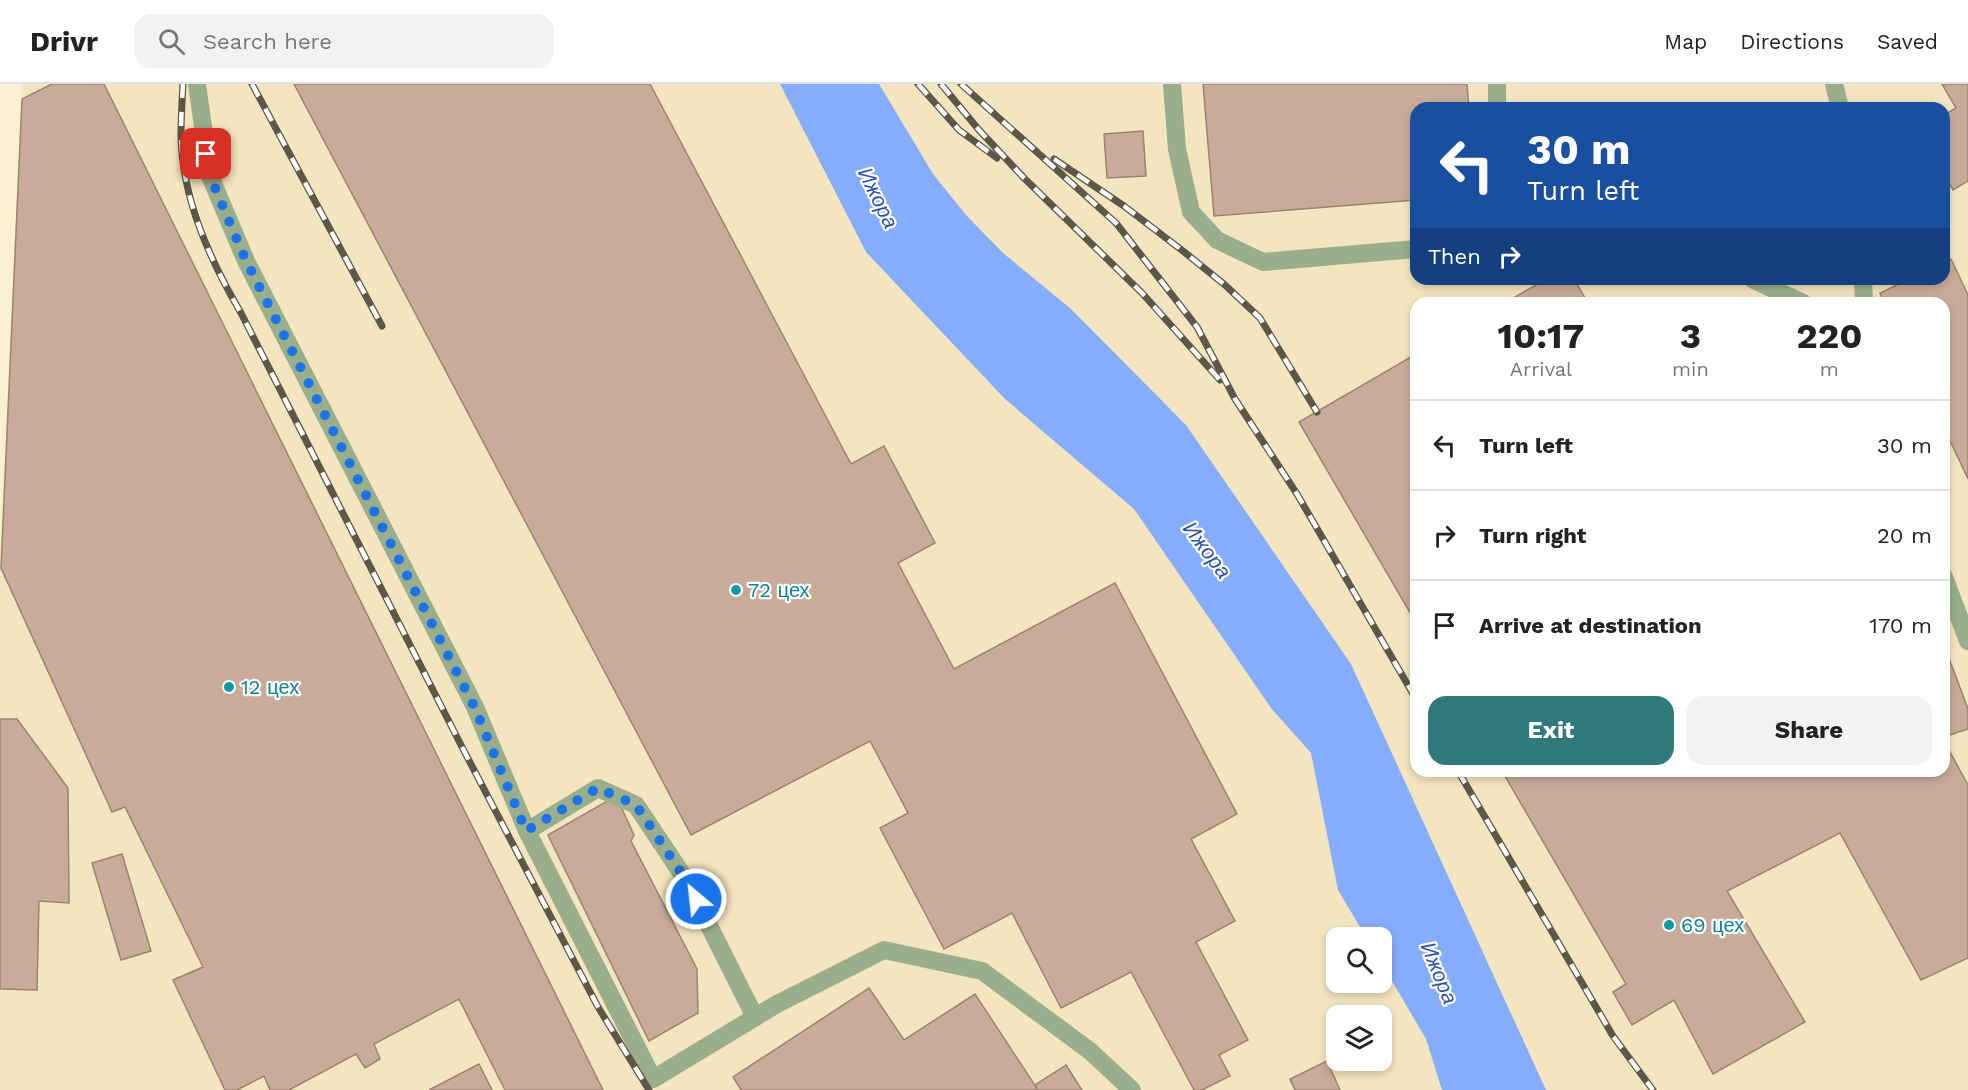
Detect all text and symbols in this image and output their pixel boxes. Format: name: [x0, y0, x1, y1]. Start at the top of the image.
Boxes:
search box: [134, 14, 554, 68]
text: Drivr: [30, 25, 98, 58]
icon: search: [155, 25, 188, 58]
text: Search here: [203, 29, 332, 54]
text: Map: [1664, 29, 1707, 54]
text: Directions: [1740, 29, 1844, 54]
text: Saved: [1877, 29, 1938, 54]
text: 30 m: [1527, 125, 1631, 174]
icon: left: [1428, 126, 1506, 204]
pin: [180, 128, 231, 179]
icon: arrive: [189, 137, 222, 170]
water label: Ижора: [853, 163, 904, 232]
text: Turn left: [1527, 175, 1639, 207]
icon: right: [1493, 240, 1526, 273]
text: Then: [1428, 244, 1481, 269]
text: 10:17: [1498, 315, 1585, 357]
text: 3: [1680, 315, 1701, 357]
text: 220: [1796, 315, 1862, 357]
text: Arrival: [1510, 357, 1572, 381]
text: min: [1672, 357, 1709, 381]
text: m: [1820, 357, 1839, 381]
icon: left: [1428, 429, 1461, 462]
text: Turn left: [1479, 433, 1573, 458]
text: 30 m: [1877, 433, 1932, 458]
water label: Ижора: [1178, 516, 1237, 583]
icon: right: [1428, 519, 1461, 552]
text: Turn right: [1479, 523, 1586, 548]
text: 20 m: [1877, 523, 1932, 548]
place label: 72 цех: [748, 578, 810, 602]
marker: 72 цех: [729, 583, 743, 597]
icon: arrive: [1428, 609, 1461, 642]
text: Arrive at destination: [1479, 613, 1702, 638]
text: 170 m: [1869, 613, 1932, 638]
place label: 12 цех: [241, 675, 299, 699]
marker: 12 цех: [222, 680, 236, 694]
button: Exit: [1428, 696, 1674, 765]
button: Share: [1686, 696, 1932, 765]
position arrow: [664, 867, 728, 931]
place label: 69 цех: [1681, 913, 1744, 937]
marker: 69 цех: [1662, 918, 1676, 932]
map controls: [1326, 927, 1392, 1071]
button: search: [1326, 927, 1392, 993]
water label: Ижора: [1416, 938, 1463, 1007]
button: layers: [1326, 1005, 1392, 1071]

